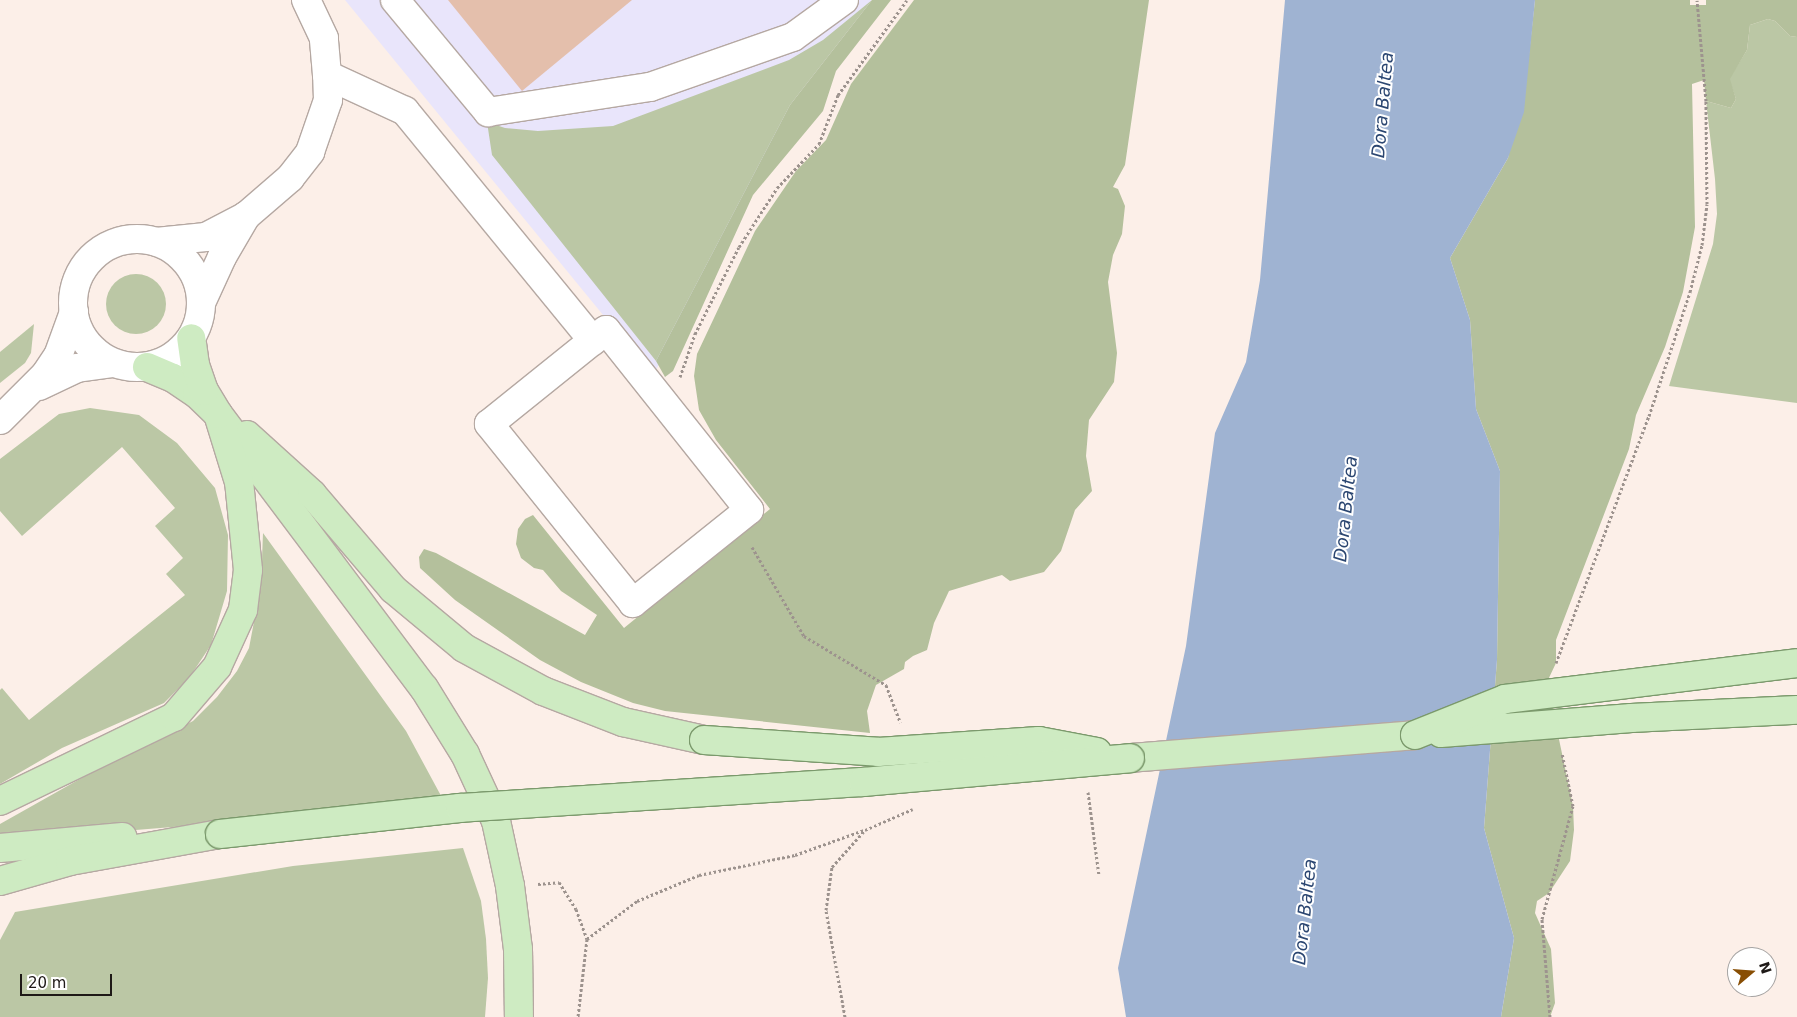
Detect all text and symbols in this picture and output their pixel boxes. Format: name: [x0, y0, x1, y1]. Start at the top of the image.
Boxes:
water label: Dora Baltea: [1368, 51, 1398, 159]
water label: Dora Baltea: [1330, 455, 1362, 563]
water label: Dora Baltea: [1289, 858, 1321, 966]
north arrow: [1727, 947, 1777, 997]
text: N: [1756, 960, 1775, 976]
scale bar: [22, 964, 115, 996]
text: 20 m: [28, 974, 66, 992]

